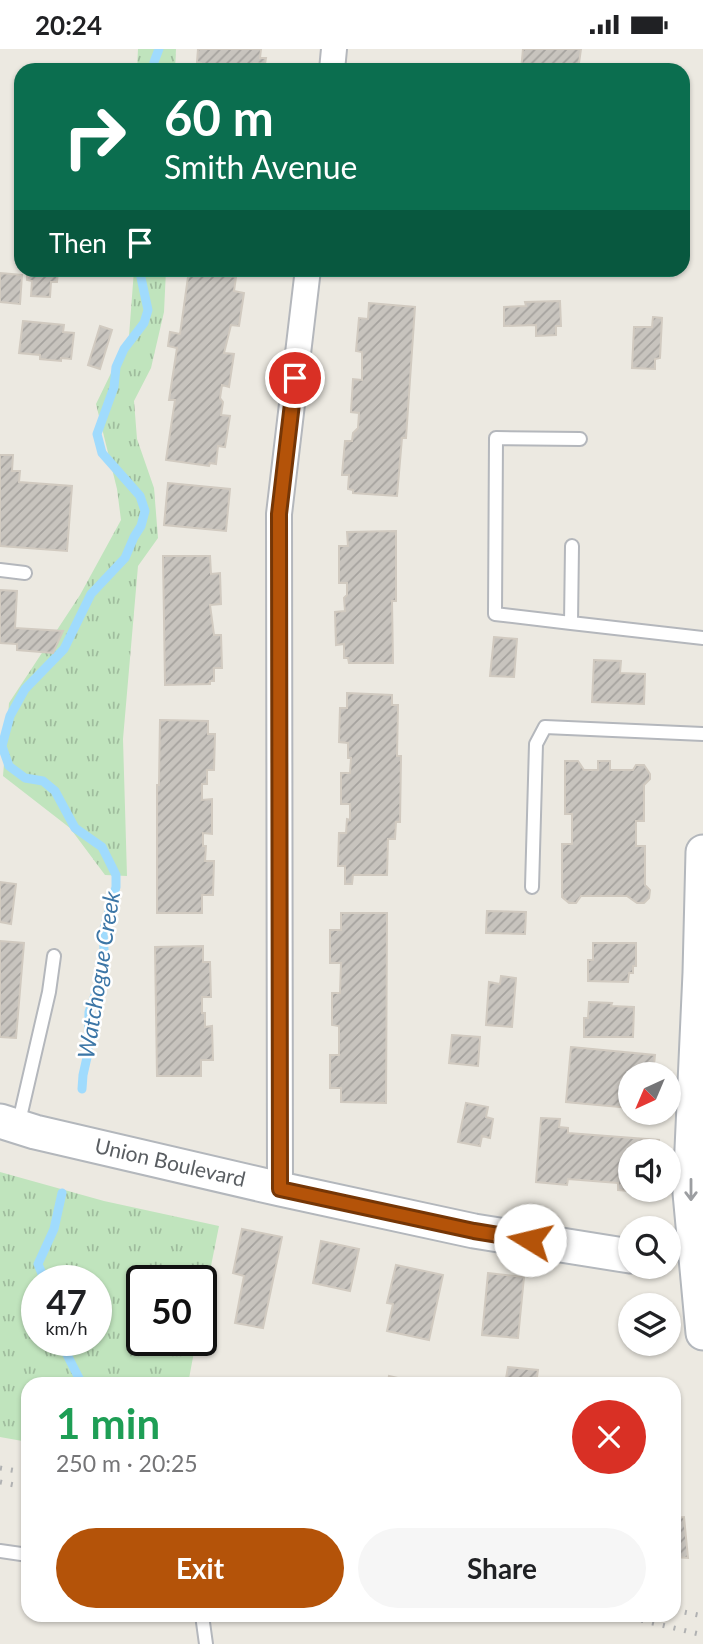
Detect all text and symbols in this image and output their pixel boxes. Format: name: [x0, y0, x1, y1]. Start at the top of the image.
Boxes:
text: 20:24: [35, 9, 102, 41]
text: 60 m: [164, 88, 274, 146]
icon: right: [49, 91, 140, 182]
text: Smith Avenue: [164, 147, 357, 186]
icon: arrive: [121, 224, 159, 262]
text: Then: [49, 227, 107, 259]
pin: [265, 348, 325, 408]
icon: arrive: [276, 359, 314, 397]
water label: Watchogue Creek: [71, 888, 125, 1061]
north arrow: [618, 1062, 681, 1125]
map controls: [618, 1062, 681, 1356]
street label: Union Boulevard: [93, 1132, 248, 1191]
button: sound: [618, 1139, 681, 1202]
one-way arrow: [684, 1178, 698, 1201]
position arrow: [493, 1203, 567, 1277]
button: search: [618, 1216, 681, 1279]
speed limit sign: 50: [126, 1265, 217, 1356]
text: 47: [46, 1280, 87, 1322]
button: layers: [618, 1293, 681, 1356]
text: km/h: [45, 1317, 88, 1339]
text: 1 min: [56, 1398, 160, 1448]
button: close: [572, 1400, 646, 1474]
text: 250 m · 20:25: [56, 1449, 198, 1477]
button: Exit: [56, 1528, 344, 1608]
button: Share: [358, 1528, 646, 1608]

